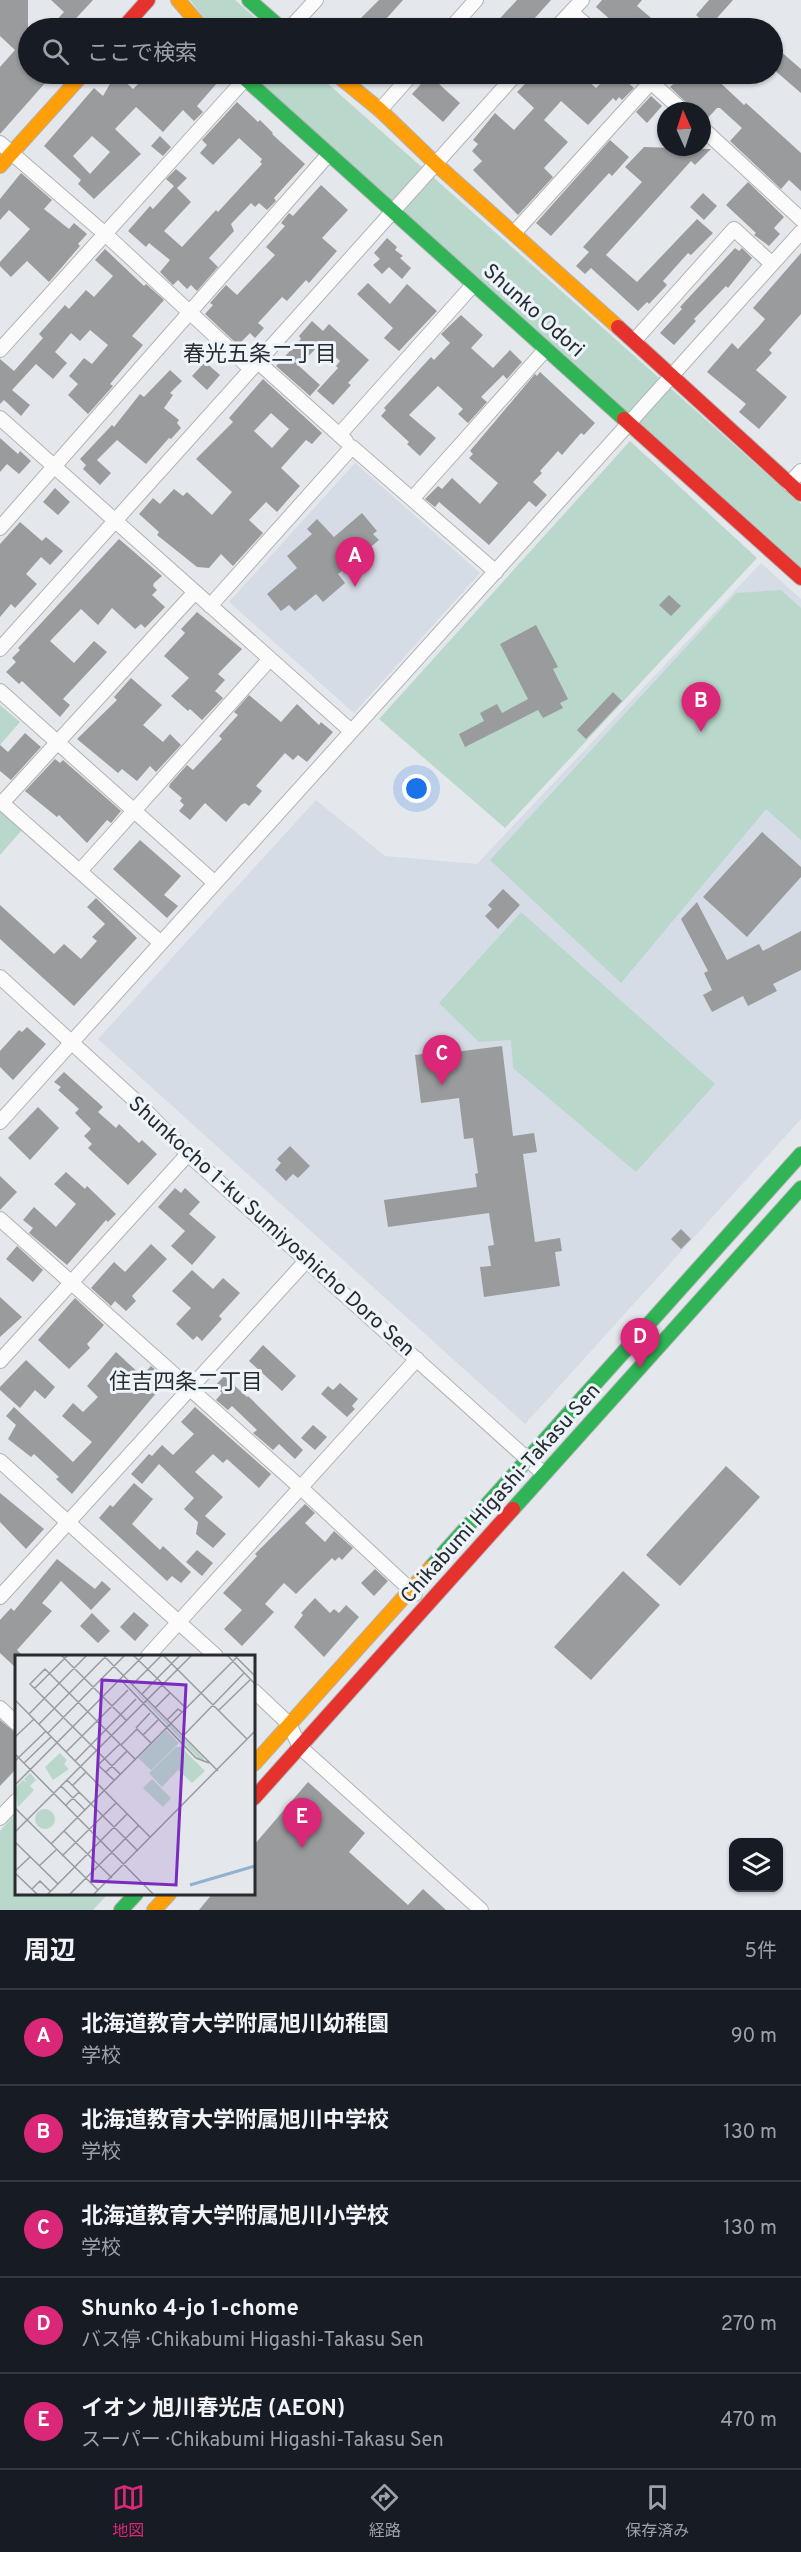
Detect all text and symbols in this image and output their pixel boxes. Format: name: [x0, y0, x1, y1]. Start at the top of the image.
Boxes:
search box: [18, 18, 783, 84]
icon: search: [39, 35, 72, 68]
text: ここで検索: [87, 41, 197, 68]
north arrow: [657, 102, 711, 156]
street label: Shunko Odori: [477, 258, 589, 364]
district label: 春光五条二丁目: [183, 342, 337, 369]
pin: A: [336, 538, 374, 587]
pin: B: [682, 682, 720, 732]
your location: [402, 774, 431, 803]
pin: C: [422, 1036, 462, 1085]
street label: Shunkocho 1-ku Sumiyoshicho Doro Sen: [122, 1091, 420, 1363]
pin: D: [620, 1318, 660, 1368]
district label: 住吉四条二丁目: [109, 1370, 263, 1397]
street label: Chikabumi Higashi-Takasu Sen: [395, 1378, 607, 1610]
inset map: [15, 1655, 255, 1895]
pin: E: [282, 1798, 322, 1848]
map controls: [729, 1838, 783, 1892]
button: layers: [729, 1838, 783, 1892]
text: 周辺: [24, 1936, 76, 1969]
text: 5件: [745, 1939, 777, 1965]
text: 北海道教育大学附属旭川幼稚園: [81, 2012, 389, 2039]
text: A: [36, 2024, 51, 2050]
text: 90 m: [731, 2024, 777, 2050]
text: 学校: [81, 2044, 121, 2070]
text: 北海道教育大学附属旭川中学校: [81, 2108, 389, 2135]
text: B: [37, 2120, 50, 2146]
text: 130 m: [723, 2120, 777, 2146]
text: 学校: [81, 2140, 121, 2166]
text: 北海道教育大学附属旭川小学校: [81, 2204, 389, 2231]
text: C: [37, 2216, 50, 2242]
text: 130 m: [723, 2216, 777, 2242]
text: 学校: [81, 2236, 121, 2262]
text: Shunko 4-jo 1-chome: [81, 2296, 299, 2323]
text: D: [36, 2312, 51, 2338]
text: 270 m: [721, 2312, 777, 2338]
text: バス停 · Chikabumi Higashi-Takasu Sen: [81, 2328, 424, 2354]
text: イオン 旭川春光店 (AEON): [81, 2396, 345, 2423]
text: E: [37, 2408, 50, 2434]
text: 470 m: [720, 2408, 777, 2434]
text: スーパー · Chikabumi Higashi-Takasu Sen: [81, 2428, 444, 2454]
tab: 地図: [112, 2481, 145, 2542]
tab: 経路: [368, 2481, 401, 2542]
tab: 保存済み: [625, 2481, 689, 2542]

